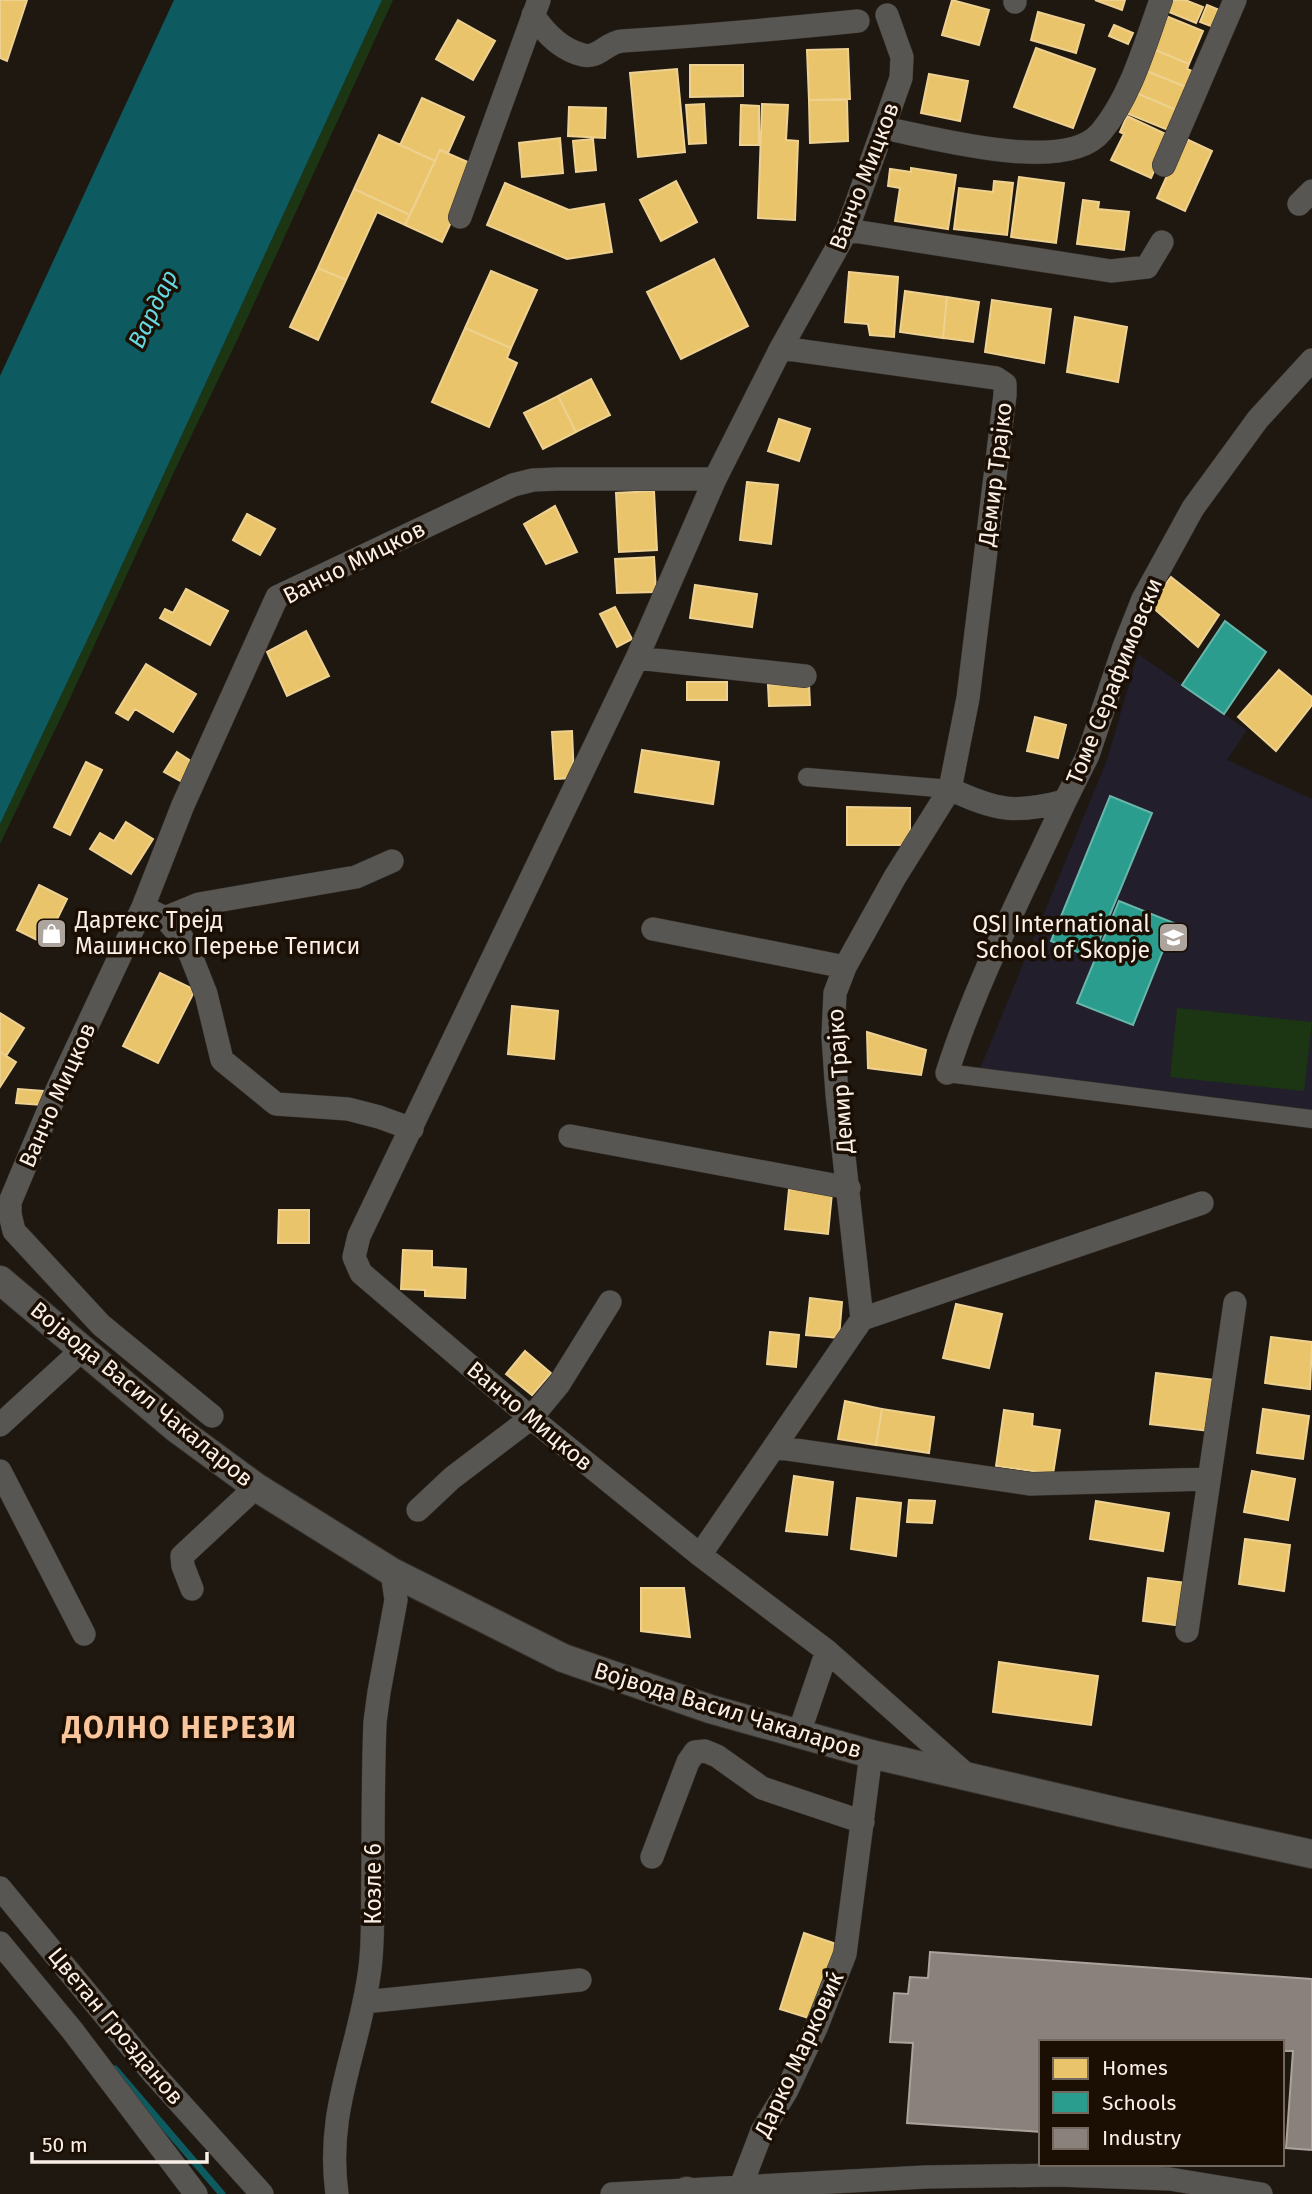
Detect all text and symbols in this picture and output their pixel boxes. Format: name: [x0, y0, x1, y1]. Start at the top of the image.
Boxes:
street label: Ванчо Мицков: [823, 98, 905, 254]
water label: Вардар: [122, 265, 184, 353]
street label: Демир Трајко: [972, 400, 1018, 549]
street label: Ванчо Мицков: [278, 514, 430, 610]
street label: Томе Серафимовски: [1060, 574, 1168, 788]
place label: Дартекс Трејд Машинско Перење Теписи: [74, 906, 360, 960]
place label: QSI International School of Skopje: [972, 910, 1150, 964]
shop icon: Дартекс Трејд Машинско Перење Теписи: [35, 916, 69, 950]
school or university icon: QSI International School of Skopje: [1156, 920, 1190, 954]
street label: Демир Трајко: [821, 1008, 859, 1155]
street label: Ванчо Мицков: [13, 1018, 101, 1172]
street label: Војвода Васил Чакаларов: [25, 1295, 259, 1493]
street label: Ванчо Мицков: [461, 1355, 599, 1477]
street label: Војвода Васил Чакаларов: [591, 1656, 865, 1764]
district label: ДОЛНО НЕРЕЗИ: [61, 1710, 298, 1746]
street label: Козле 6: [359, 1843, 387, 1925]
street label: Цветан Грозданов: [42, 1942, 190, 2110]
street label: Дарко Марковиќ: [748, 1967, 850, 2142]
legend: [1039, 2040, 1284, 2166]
text: Homes: [1102, 2055, 1168, 2081]
text: Schools: [1102, 2090, 1176, 2116]
scale bar: [32, 2120, 206, 2164]
text: Industry: [1102, 2125, 1182, 2151]
text: 50 m: [42, 2132, 88, 2158]

